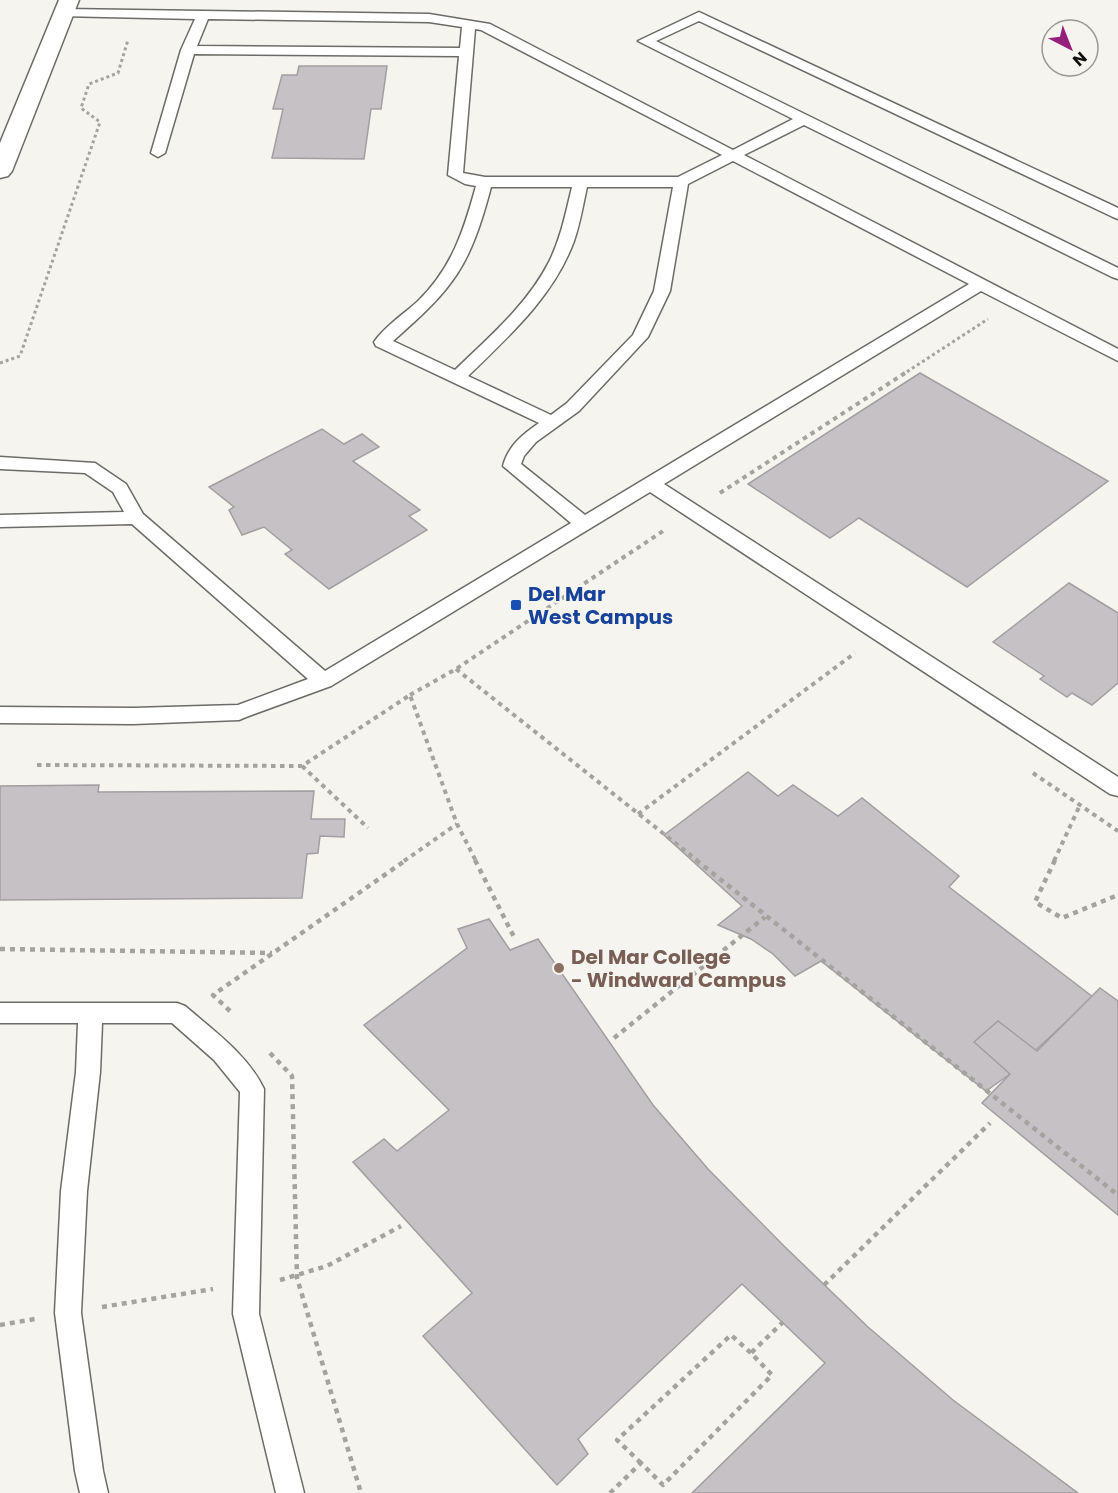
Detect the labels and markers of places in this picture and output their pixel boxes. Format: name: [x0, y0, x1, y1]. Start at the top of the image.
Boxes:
place label: Del Mar West Campus: [528, 580, 673, 631]
marker: Del Mar West Campus: [509, 598, 523, 612]
place label: Del Mar College - Windward Campus: [571, 943, 786, 994]
marker: Del Mar College - Windward Campus: [552, 961, 566, 975]

